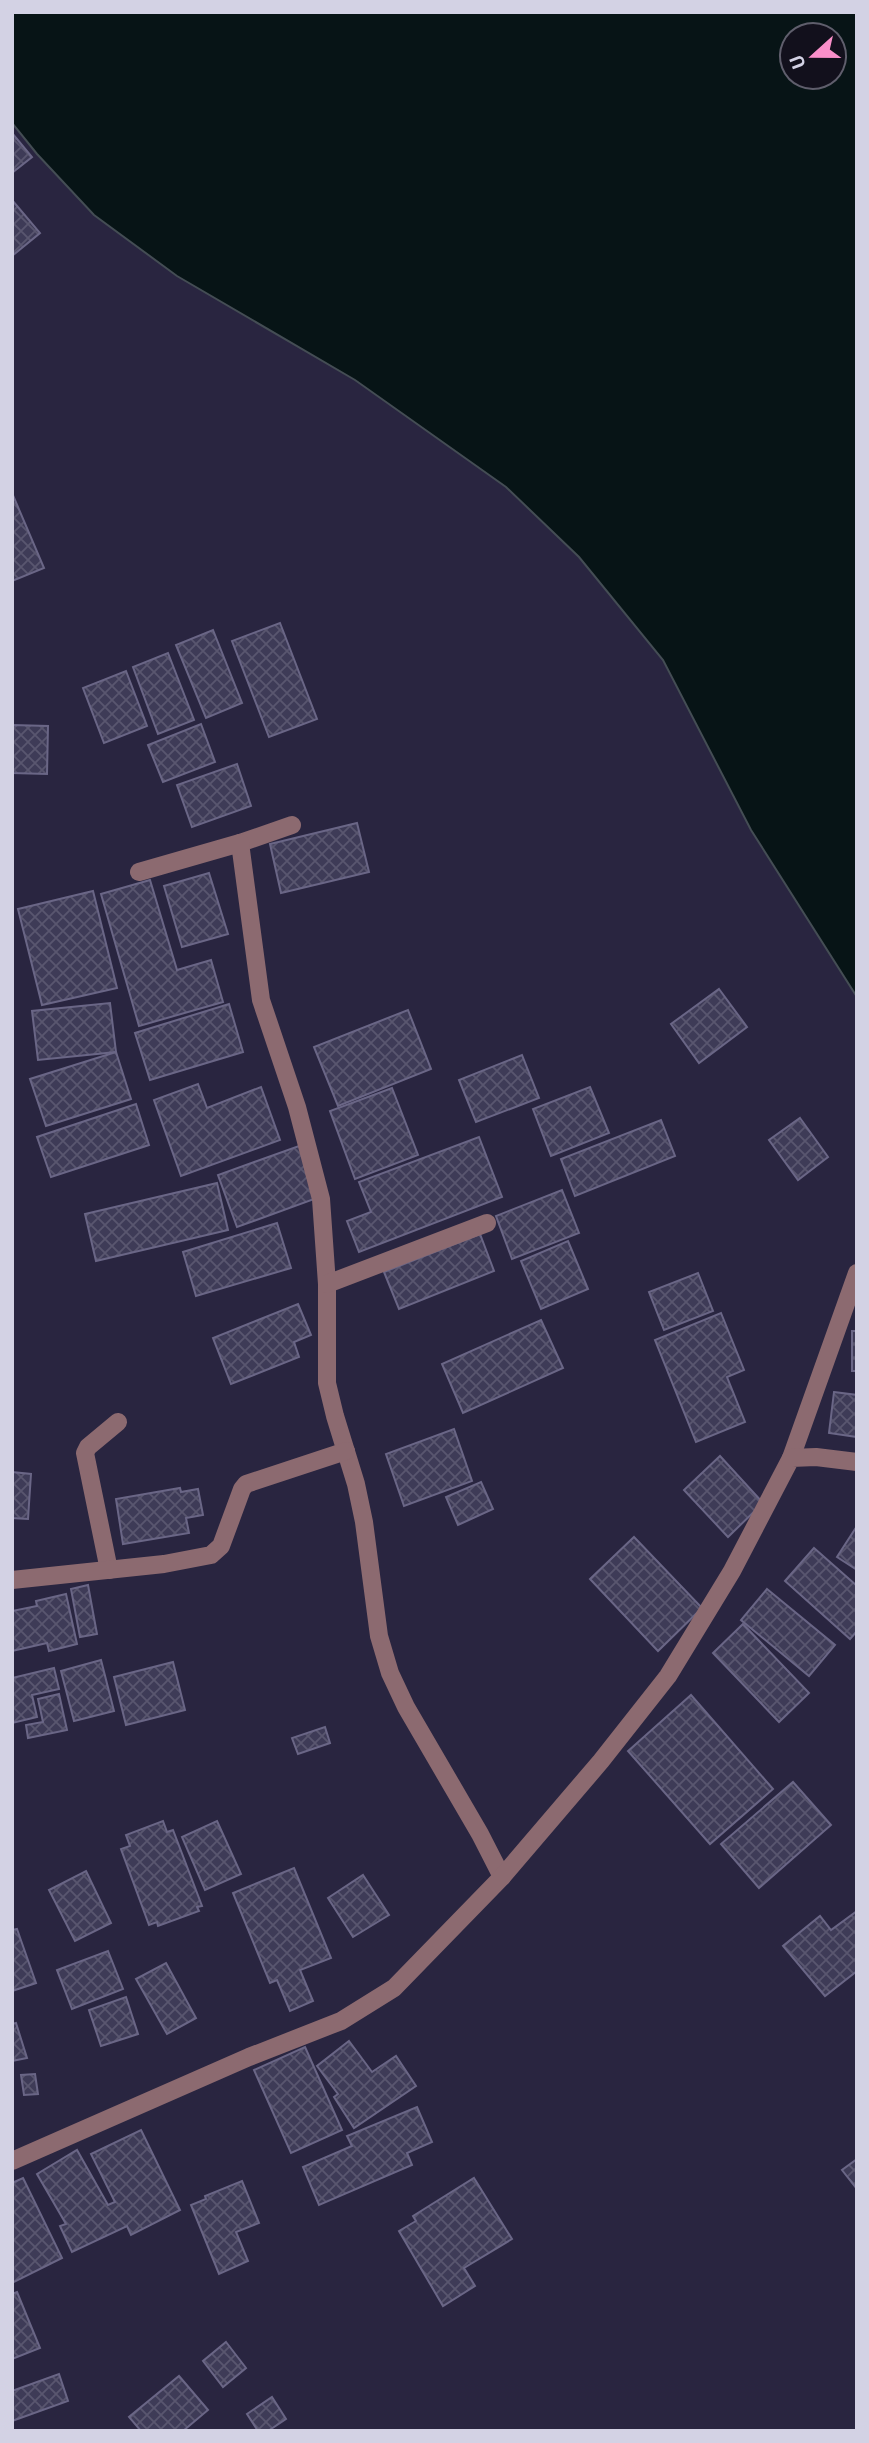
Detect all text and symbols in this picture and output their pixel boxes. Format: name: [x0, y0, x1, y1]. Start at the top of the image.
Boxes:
north arrow: [778, 21, 848, 91]
text: U: [785, 52, 811, 72]

